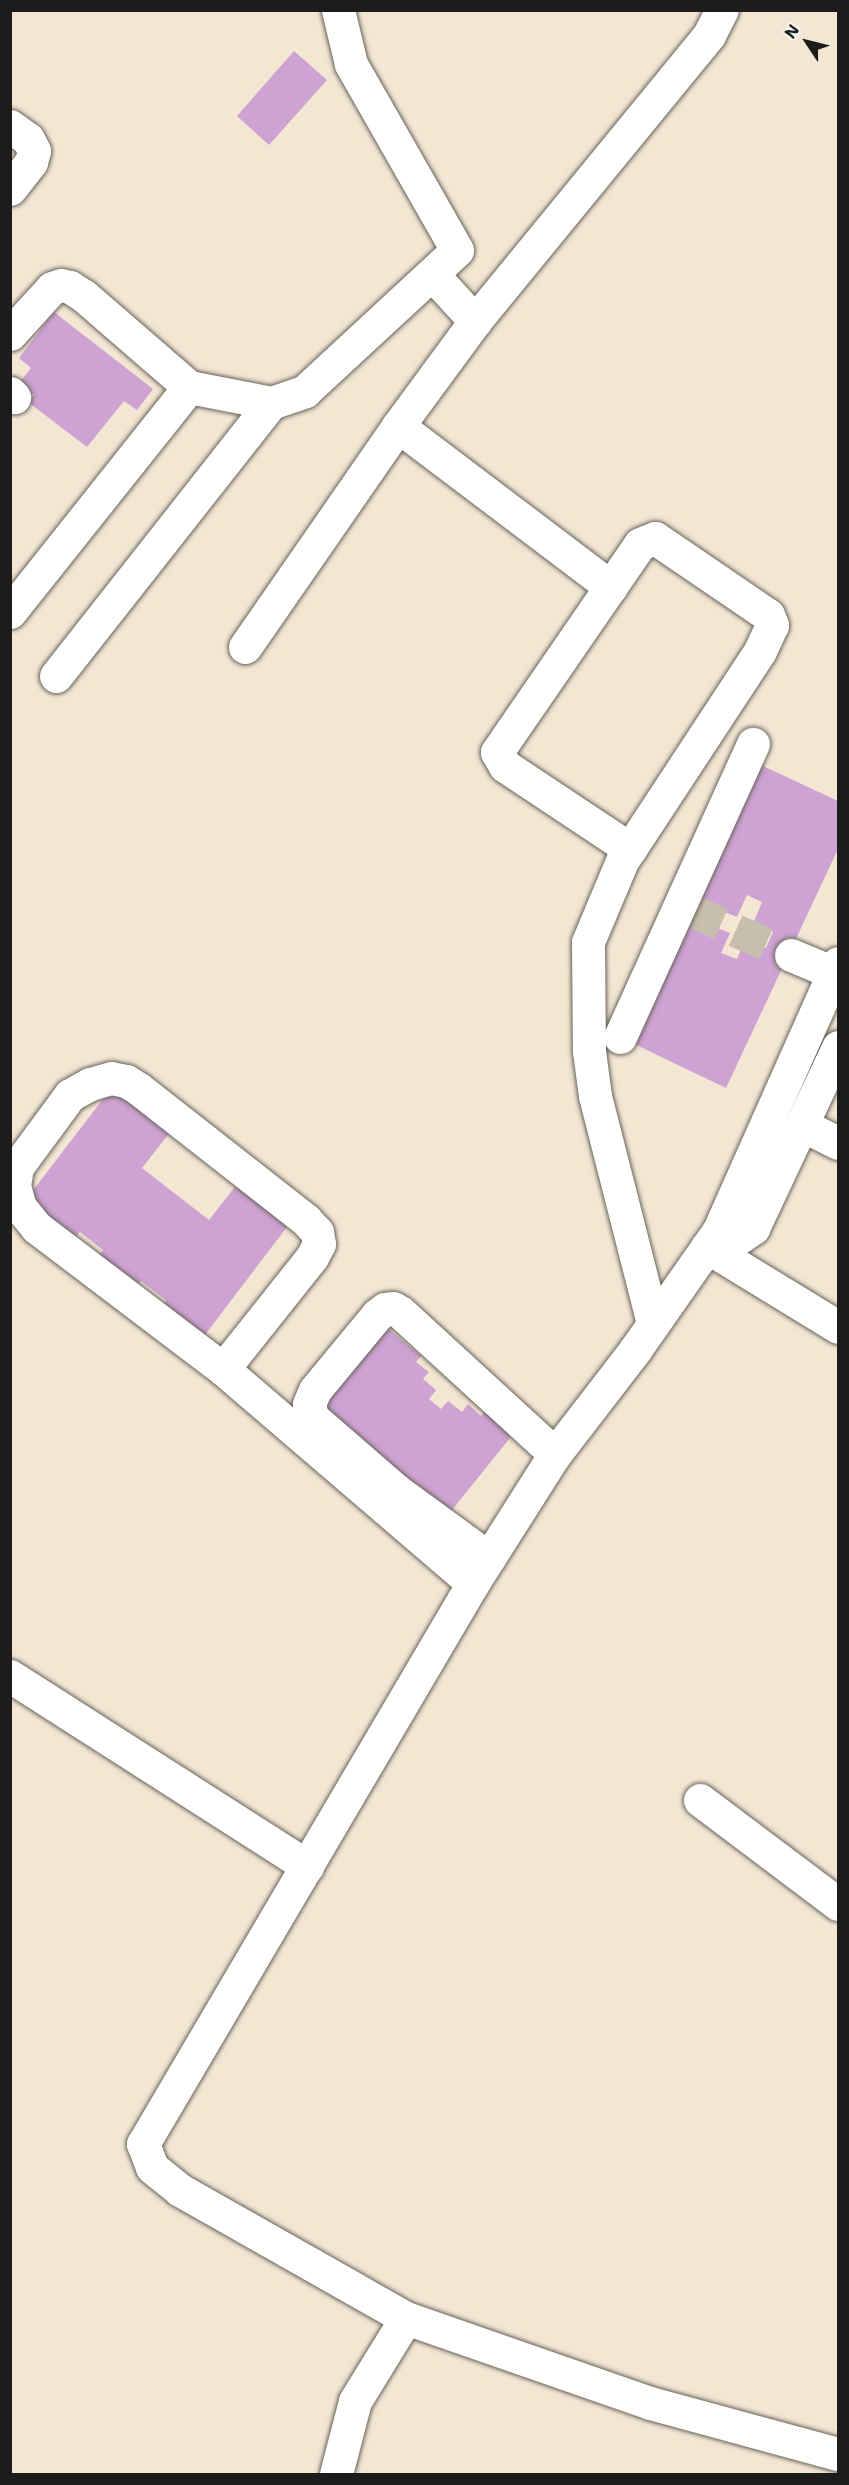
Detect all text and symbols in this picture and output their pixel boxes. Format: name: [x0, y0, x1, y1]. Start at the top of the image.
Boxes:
north arrow: [777, 12, 837, 72]
text: N: [780, 20, 804, 43]

